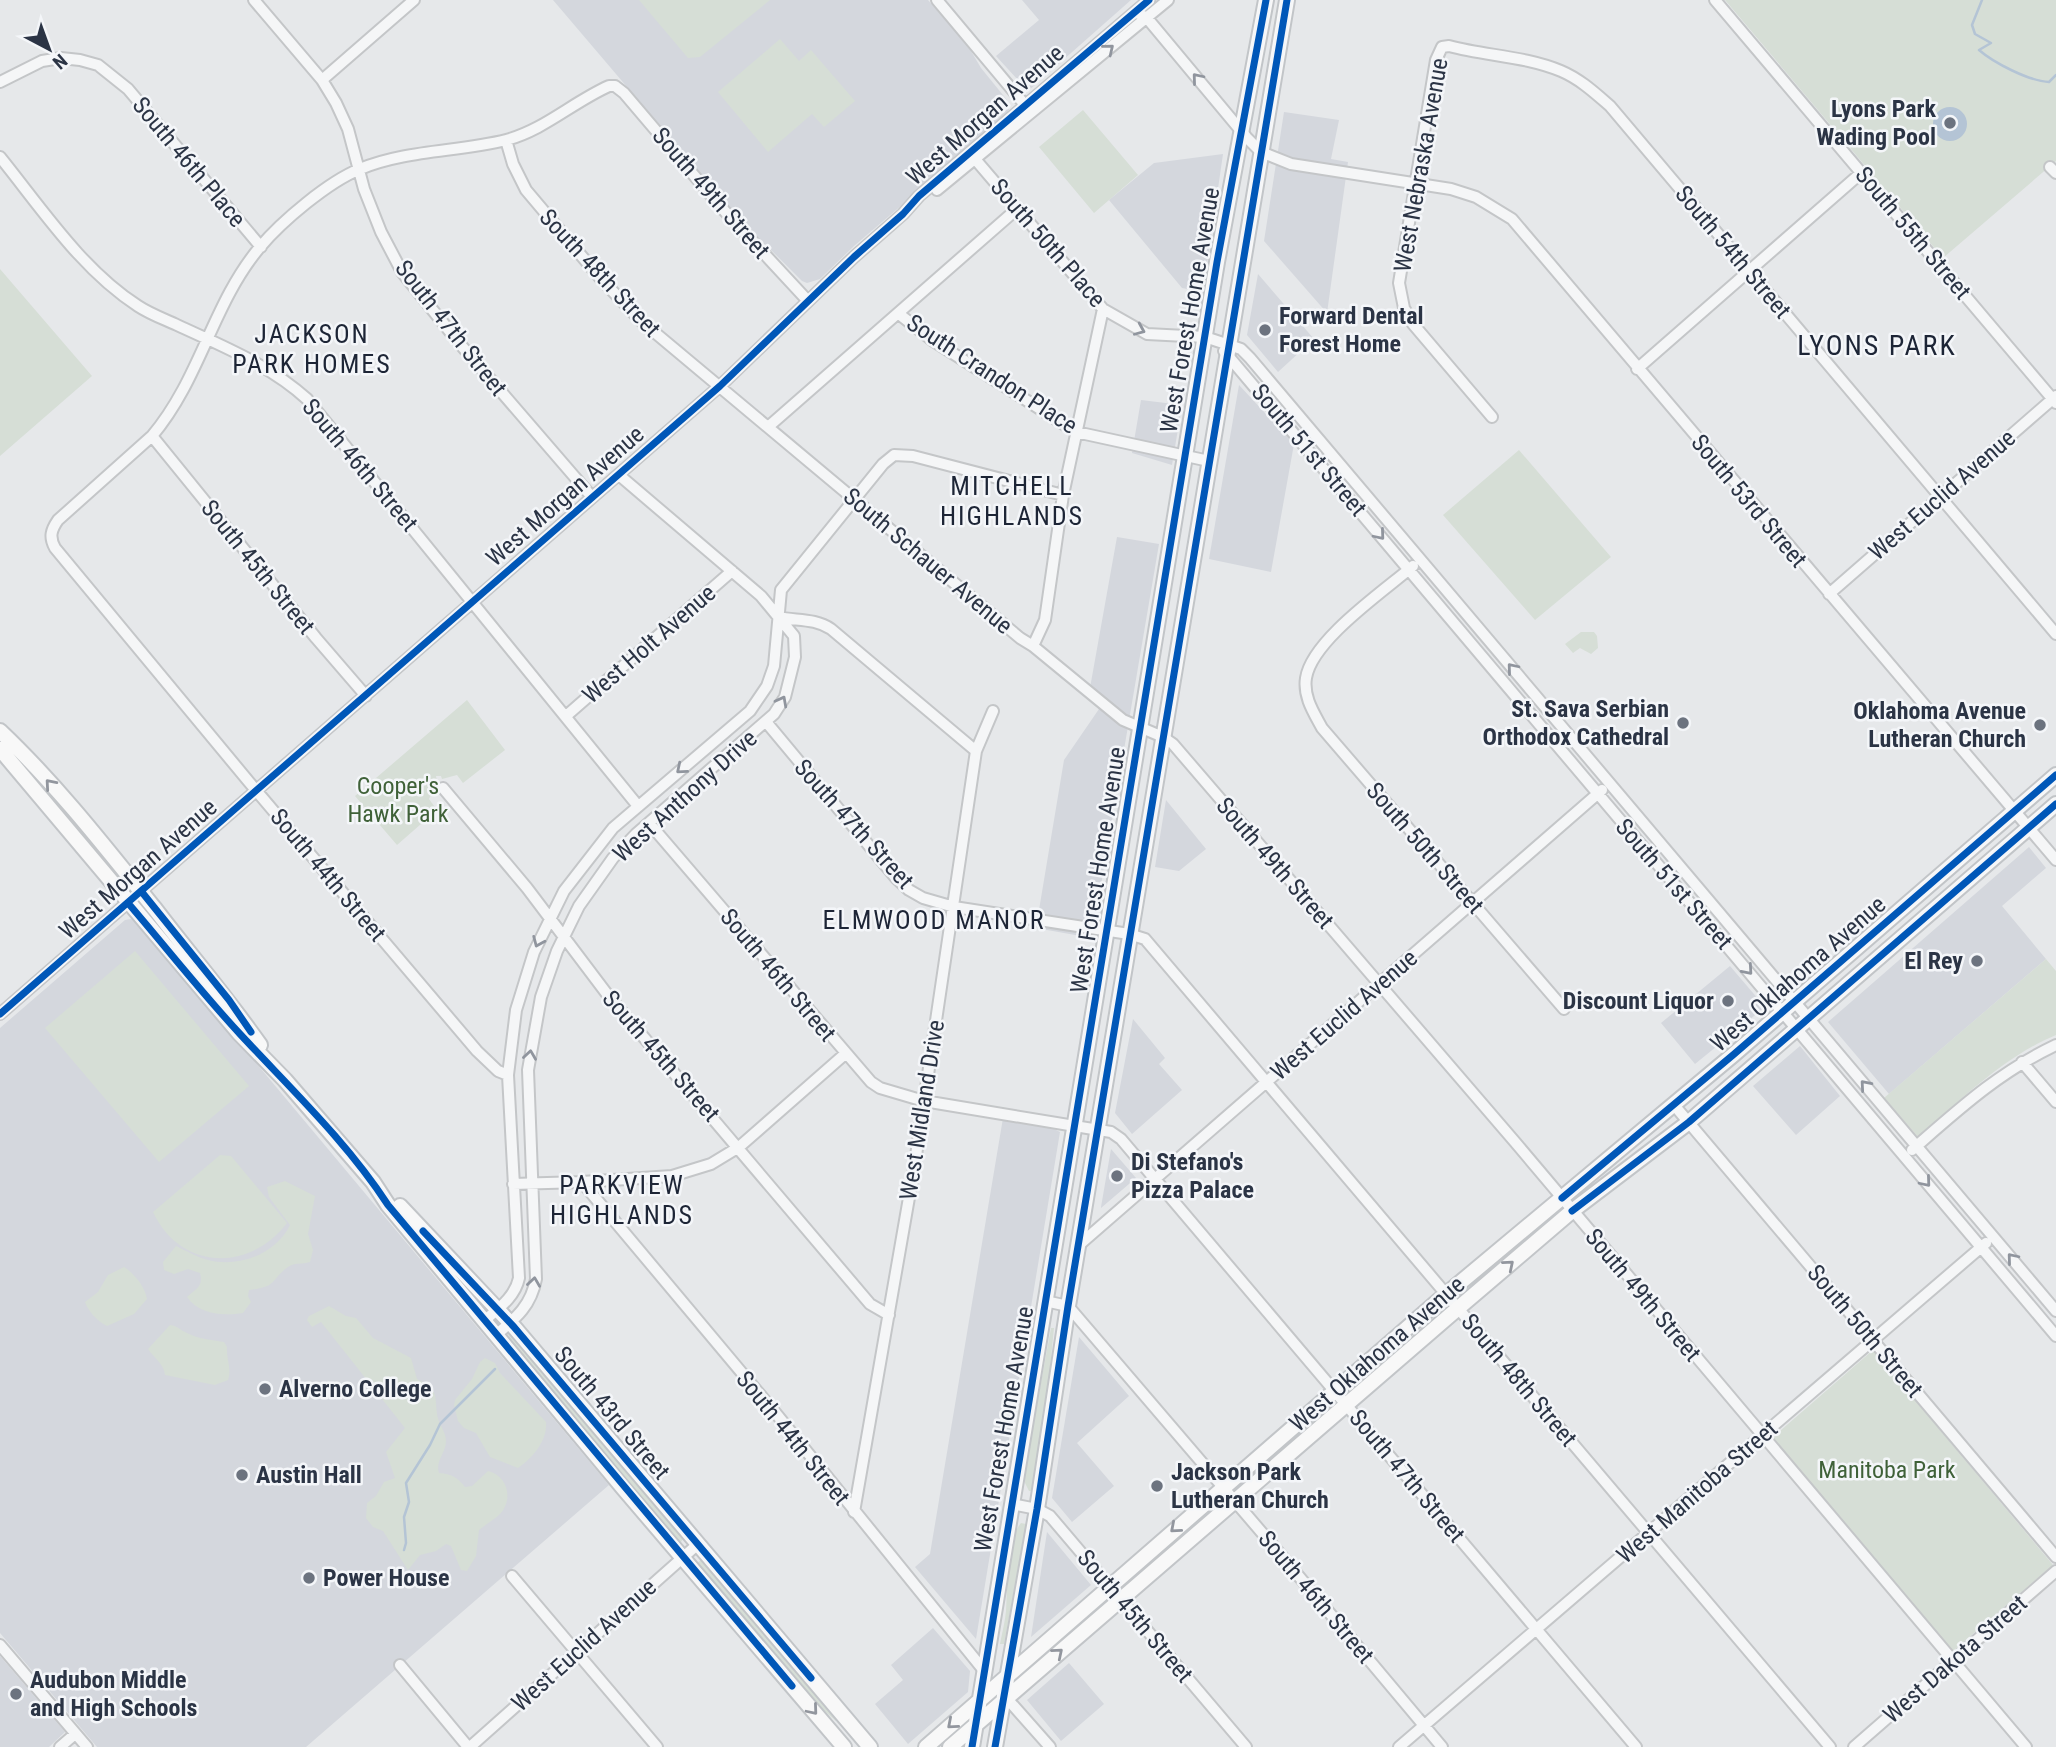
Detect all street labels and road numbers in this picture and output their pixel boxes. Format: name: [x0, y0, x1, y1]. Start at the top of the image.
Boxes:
street label: West Morgan Avenue: [901, 39, 1069, 191]
street label: West Nebraska Avenue: [1388, 56, 1454, 274]
street label: South 46th Place: [127, 91, 251, 233]
street label: South 49th Street: [646, 122, 776, 264]
street label: South 55th Street: [1849, 161, 1977, 305]
street label: South 50th Place: [985, 173, 1111, 313]
street label: South 54th Street: [1669, 180, 1797, 324]
street label: West Forest Home Avenue: [1155, 185, 1225, 435]
street label: South 48th Street: [534, 203, 666, 343]
street label: South 47th Street: [389, 255, 513, 401]
street label: South Crandon Place: [902, 308, 1082, 440]
street label: South 51st Street: [1246, 378, 1372, 522]
street label: South 46th Street: [296, 393, 424, 537]
street label: West Morgan Avenue: [481, 420, 649, 572]
street label: West Euclid Avenue: [1863, 424, 2021, 566]
street label: South 53rd Street: [1685, 429, 1813, 573]
street label: South Schauer Avenue: [838, 482, 1018, 640]
street label: South 45th Street: [195, 494, 321, 640]
street label: West Holt Avenue: [577, 579, 721, 709]
street label: West Anthony Drive: [607, 724, 763, 868]
street label: West Forest Home Avenue: [1065, 745, 1131, 995]
street label: South 47th Street: [789, 754, 919, 894]
street label: South 50th Street: [1360, 777, 1490, 919]
street label: South 49th Street: [1210, 792, 1340, 934]
street label: West Morgan Avenue: [54, 793, 222, 945]
street label: South 44th Street: [264, 803, 392, 947]
street label: South 51st Street: [1610, 813, 1738, 955]
street label: West Oklahoma Avenue: [1705, 890, 1891, 1058]
street label: South 46th Street: [714, 903, 842, 1047]
street label: West Euclid Avenue: [1265, 944, 1423, 1086]
street label: South 45th Street: [596, 985, 726, 1127]
street label: West Midland Drive: [894, 1018, 950, 1202]
street label: South 49th Street: [1579, 1223, 1707, 1367]
street label: South 50th Street: [1801, 1259, 1929, 1403]
street label: West Oklahoma Avenue: [1284, 1270, 1470, 1438]
street label: West Forest Home Avenue: [969, 1304, 1039, 1554]
street label: South 48th Street: [1455, 1308, 1583, 1452]
street label: South 43rd Street: [548, 1341, 676, 1485]
street label: South 44th Street: [730, 1365, 856, 1511]
street label: South 47th Street: [1343, 1404, 1471, 1548]
street label: West Manitoba Street: [1611, 1415, 1783, 1569]
street label: South 46th Street: [1252, 1525, 1380, 1669]
street label: South 45th Street: [1071, 1544, 1199, 1688]
street label: West Euclid Avenue: [506, 1573, 662, 1717]
street label: West Dakota Street: [1877, 1589, 2033, 1729]

